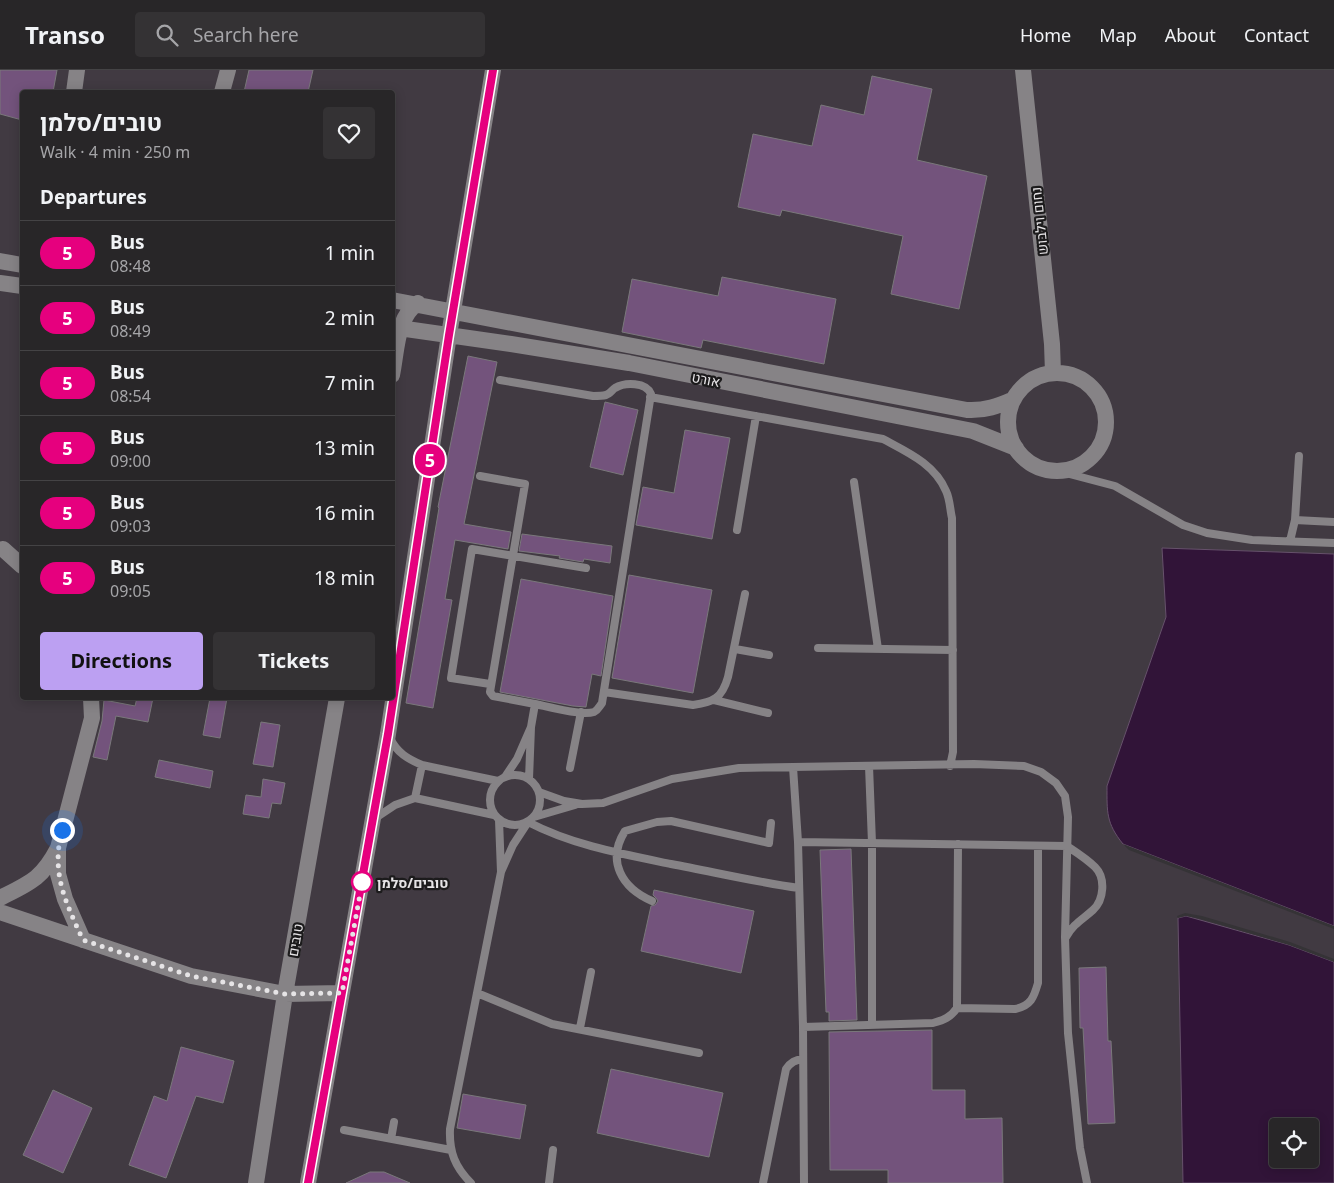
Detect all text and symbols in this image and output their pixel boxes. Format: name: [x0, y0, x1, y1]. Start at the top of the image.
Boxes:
search box: [135, 12, 485, 57]
text: Transo: [25, 18, 105, 51]
icon: search: [153, 21, 181, 49]
text: Search here: [193, 22, 299, 48]
text: Home: [1020, 23, 1071, 47]
text: Map: [1099, 23, 1137, 47]
text: About: [1165, 23, 1216, 47]
text: Contact: [1244, 23, 1309, 47]
text: טובים/סלמן: [40, 105, 162, 138]
button: heart: [323, 107, 375, 159]
text: Walk · 4 min · 250 m: [40, 141, 190, 163]
text: Departures: [40, 184, 147, 210]
street label: נחום וילבוש: [1026, 186, 1052, 256]
text: Bus: [110, 229, 145, 255]
text: 1 min: [325, 240, 375, 266]
text: 5: [62, 241, 73, 265]
text: 08:48: [110, 255, 151, 277]
text: Bus: [110, 294, 145, 320]
text: 2 min: [325, 305, 375, 331]
text: 5: [62, 306, 73, 330]
text: 08:49: [110, 320, 151, 342]
text: Bus: [110, 359, 145, 385]
street label: אורט: [690, 367, 722, 391]
text: 7 min: [325, 370, 375, 396]
text: 5: [62, 371, 73, 395]
text: 08:54: [110, 385, 151, 407]
text: Bus: [110, 424, 145, 450]
text: 13 min: [314, 435, 375, 461]
text: 5: [62, 436, 73, 460]
line badge: 5: [414, 444, 446, 476]
text: 5: [425, 448, 435, 472]
text: 09:00: [110, 450, 151, 472]
text: Bus: [110, 489, 145, 515]
text: 16 min: [314, 500, 375, 526]
text: 5: [62, 501, 73, 525]
text: 09:03: [110, 515, 151, 537]
text: Bus: [110, 554, 145, 580]
text: 18 min: [314, 565, 375, 591]
text: 5: [62, 566, 73, 590]
text: 09:05: [110, 580, 151, 602]
button: Directions: [40, 632, 203, 690]
button: Tickets: [213, 632, 375, 690]
your location: [50, 818, 75, 843]
marker: טובים/סלמן: [351, 871, 373, 893]
place label: טובים/סלמן: [377, 873, 448, 892]
street label: טובים: [283, 922, 307, 958]
map controls: [1269, 1118, 1319, 1168]
button: locate: [1269, 1118, 1319, 1168]

